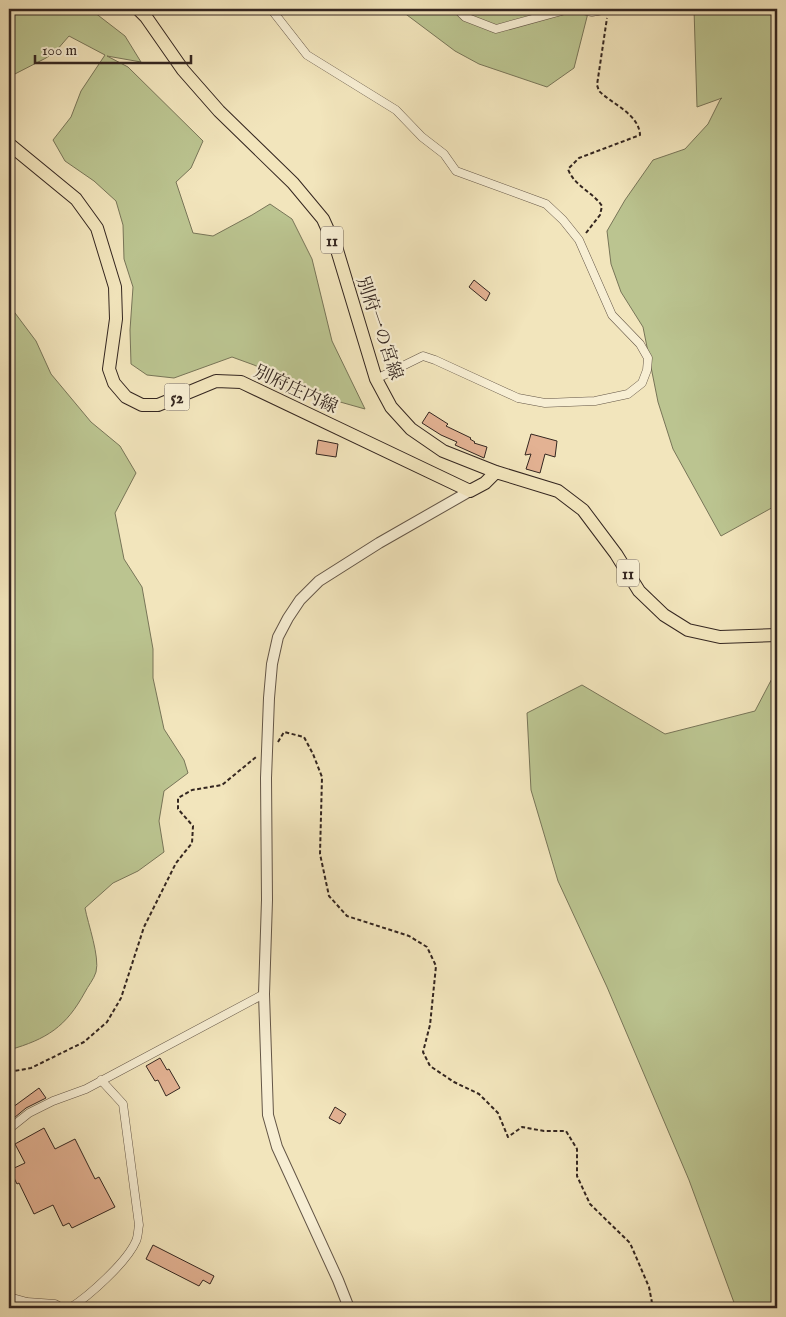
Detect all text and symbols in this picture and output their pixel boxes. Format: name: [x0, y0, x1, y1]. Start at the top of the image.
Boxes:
scale bar: [35, 32, 191, 64]
text: 100 m: [42, 41, 78, 60]
road number: 11: [321, 226, 343, 254]
street label: 別府一の宮線: [350, 274, 407, 383]
street label: 別府庄内線: [250, 361, 341, 420]
road number: 52: [164, 384, 190, 411]
road number: 11: [617, 560, 639, 586]

